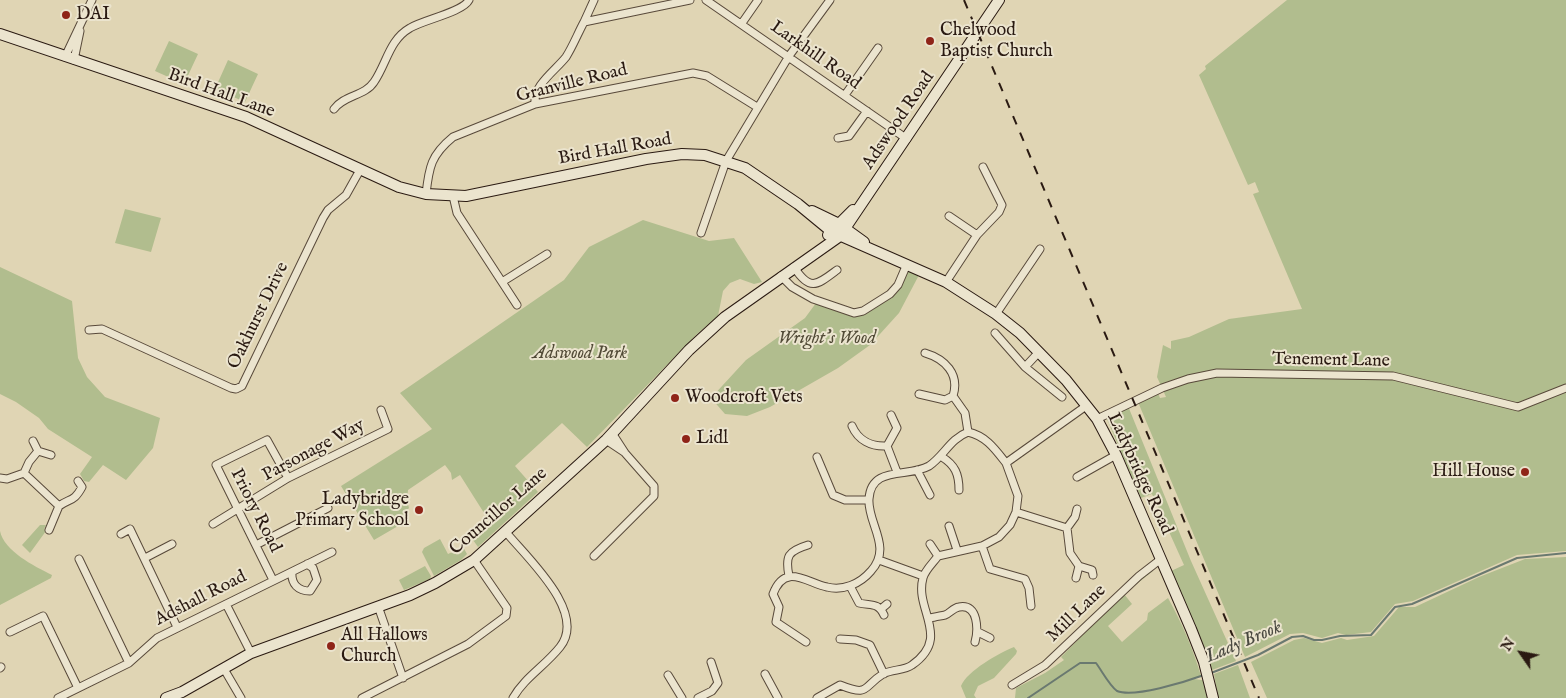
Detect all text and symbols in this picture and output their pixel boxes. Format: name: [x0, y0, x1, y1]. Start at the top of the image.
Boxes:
place label: DAI: [76, 4, 110, 26]
marker: DAI: [60, 9, 72, 21]
street label: Larkhill Road: [766, 17, 864, 95]
place label: Chelwood Baptist Church: [940, 20, 1052, 62]
marker: Chelwood Baptist Church: [924, 35, 936, 47]
street label: Granville Road: [514, 60, 630, 108]
street label: Bird Hall Lane: [165, 65, 277, 123]
street label: Adswood Road: [858, 68, 940, 174]
street label: Bird Hall Road: [557, 129, 673, 171]
street label: Oakhurst Drive: [224, 259, 294, 373]
park label: Wright's Wood: [778, 328, 876, 350]
park label: Adswood Park: [533, 343, 627, 365]
street label: Tenement Lane: [1272, 349, 1390, 373]
place label: Woodcroft Vets: [685, 387, 802, 409]
marker: Woodcroft Vets: [669, 392, 681, 404]
street label: Ladybridge Road: [1101, 410, 1177, 538]
street label: Parsonage Way: [259, 415, 369, 487]
place label: Lidl: [696, 428, 728, 450]
marker: Lidl: [680, 433, 692, 445]
place label: Hill House: [1432, 461, 1515, 483]
street label: Councillor Lane: [446, 464, 552, 560]
street label: Priory Road: [225, 465, 285, 557]
marker: Hill House: [1519, 466, 1531, 478]
place label: Ladybridge Primary School: [295, 489, 409, 532]
marker: Ladybridge Primary School: [413, 504, 425, 516]
street label: Adshall Road: [152, 567, 250, 631]
street label: Mill Lane: [1043, 581, 1111, 647]
water label: Lady Brook: [1203, 617, 1285, 669]
place label: All Hallows Church: [341, 625, 428, 668]
north arrow: [1496, 628, 1546, 678]
text: N: [1498, 635, 1519, 655]
marker: All Hallows Church: [325, 640, 337, 652]

